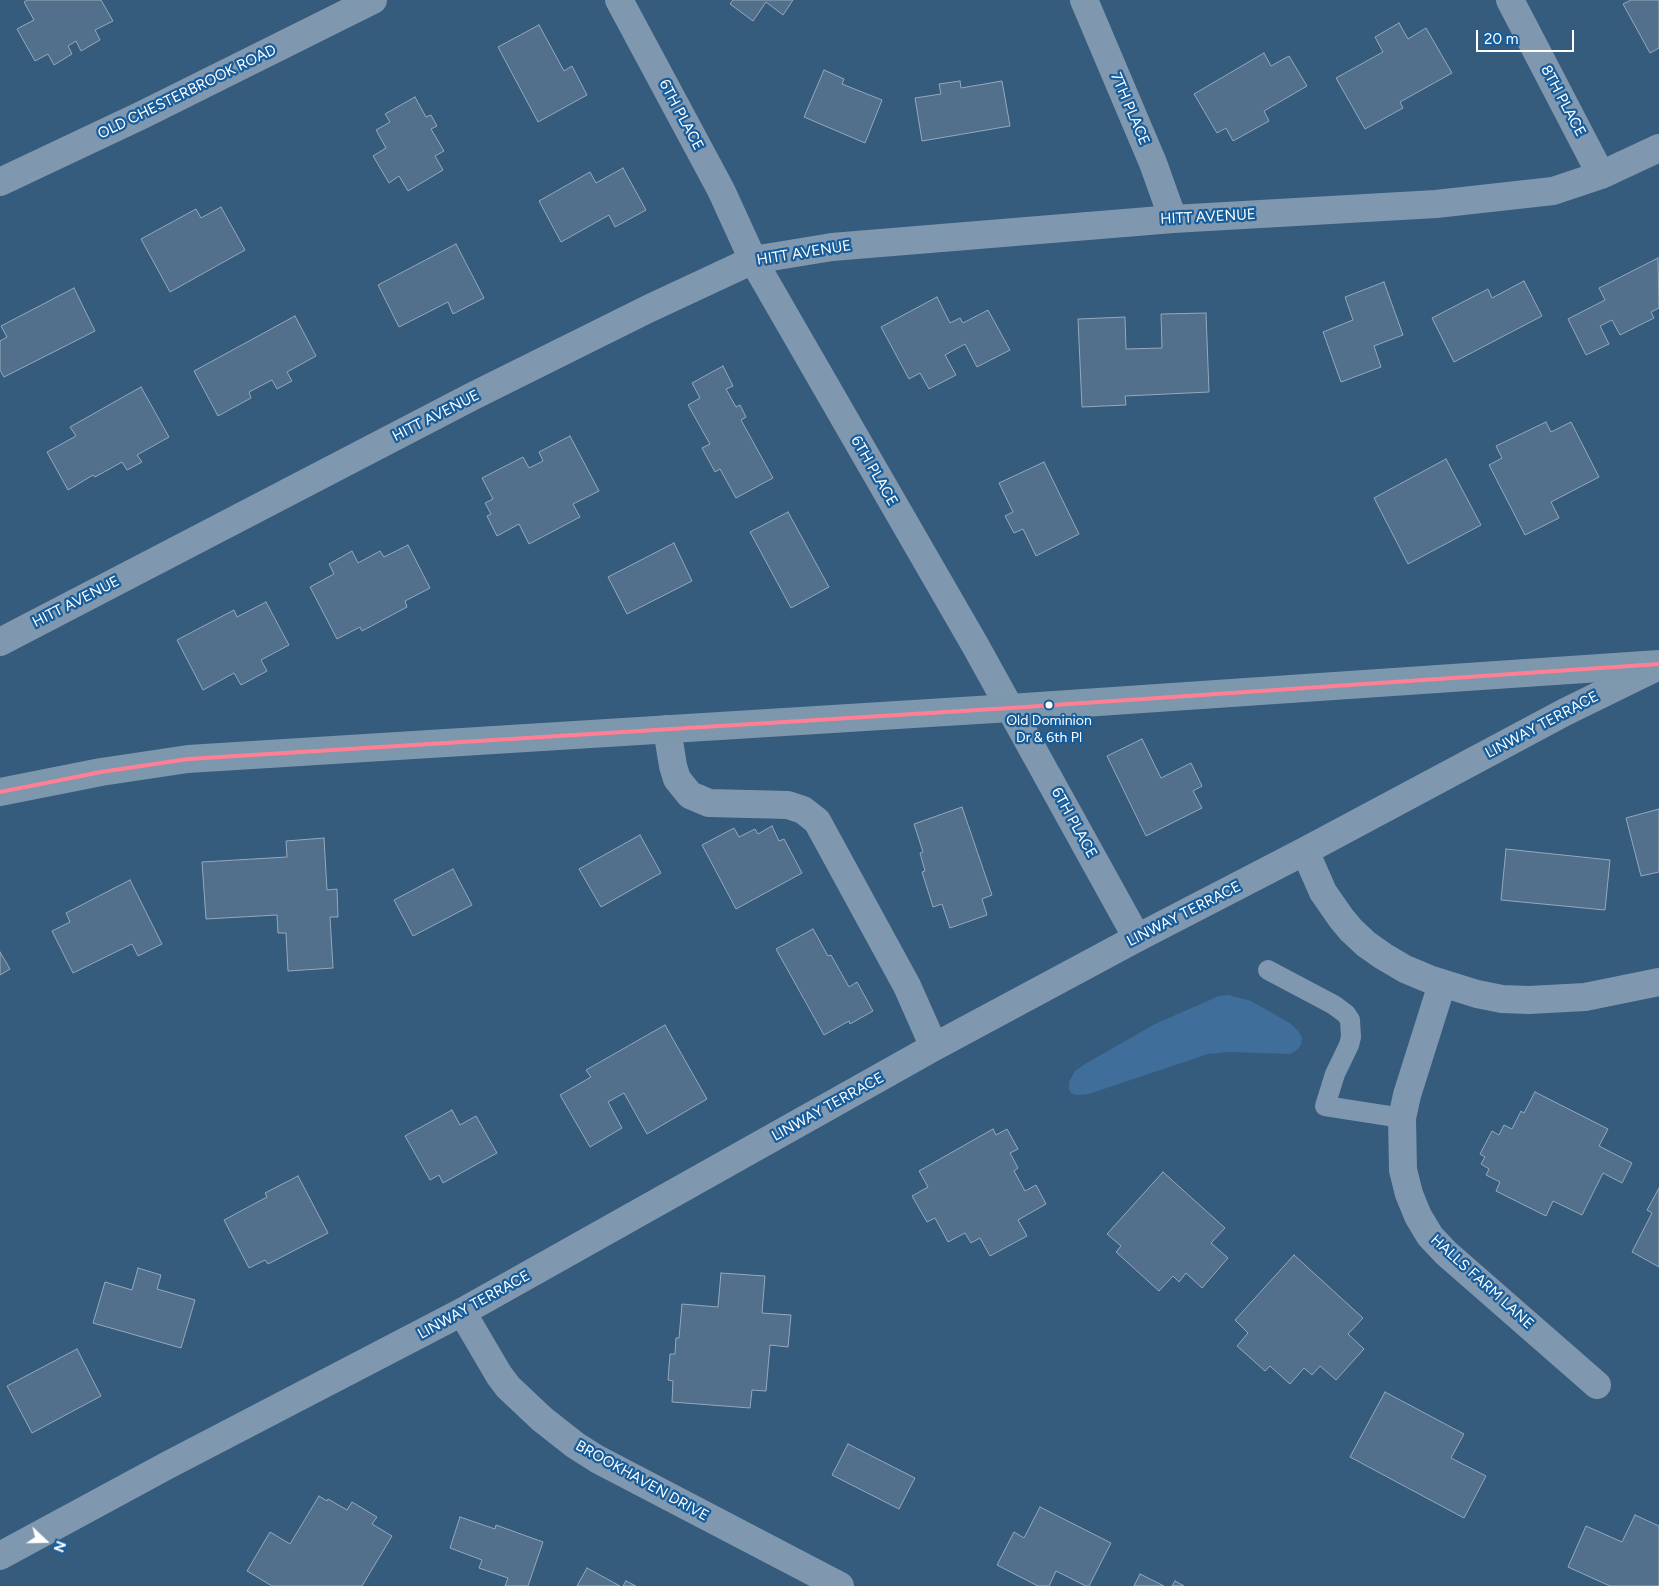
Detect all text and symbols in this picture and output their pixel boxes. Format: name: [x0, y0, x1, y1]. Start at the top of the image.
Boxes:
scale bar: [1479, 20, 1576, 52]
text: 20 m: [1484, 30, 1518, 48]
street label: OLD CHESTERBROOK ROAD: [95, 41, 279, 143]
street label: 8TH PLACE: [1537, 62, 1589, 140]
street label: 7TH PLACE: [1107, 70, 1153, 148]
street label: 6TH PLACE: [655, 76, 707, 154]
street label: HITT AVENUE: [1160, 206, 1256, 228]
street label: HITT AVENUE: [755, 237, 853, 269]
street label: HITT AVENUE: [389, 386, 483, 446]
street label: 6TH PLACE: [847, 433, 901, 509]
street label: HITT AVENUE: [29, 572, 123, 632]
street label: LINWAY TERRACE: [1482, 688, 1602, 762]
marker: Old Dominion Dr & 6th Pl: [1044, 700, 1054, 710]
place label: Old Dominion Dr & 6th Pl: [1006, 713, 1092, 746]
street label: 6TH PLACE: [1047, 785, 1101, 861]
street label: LINWAY TERRACE: [1124, 877, 1244, 951]
street label: LINWAY TERRACE: [769, 1069, 887, 1145]
street label: HALLS FARM LANE: [1427, 1231, 1537, 1333]
street label: LINWAY TERRACE: [415, 1267, 533, 1343]
street label: BROOKHAVEN DRIVE: [572, 1437, 712, 1525]
north arrow: [20, 1516, 70, 1566]
text: N: [50, 1538, 69, 1555]

